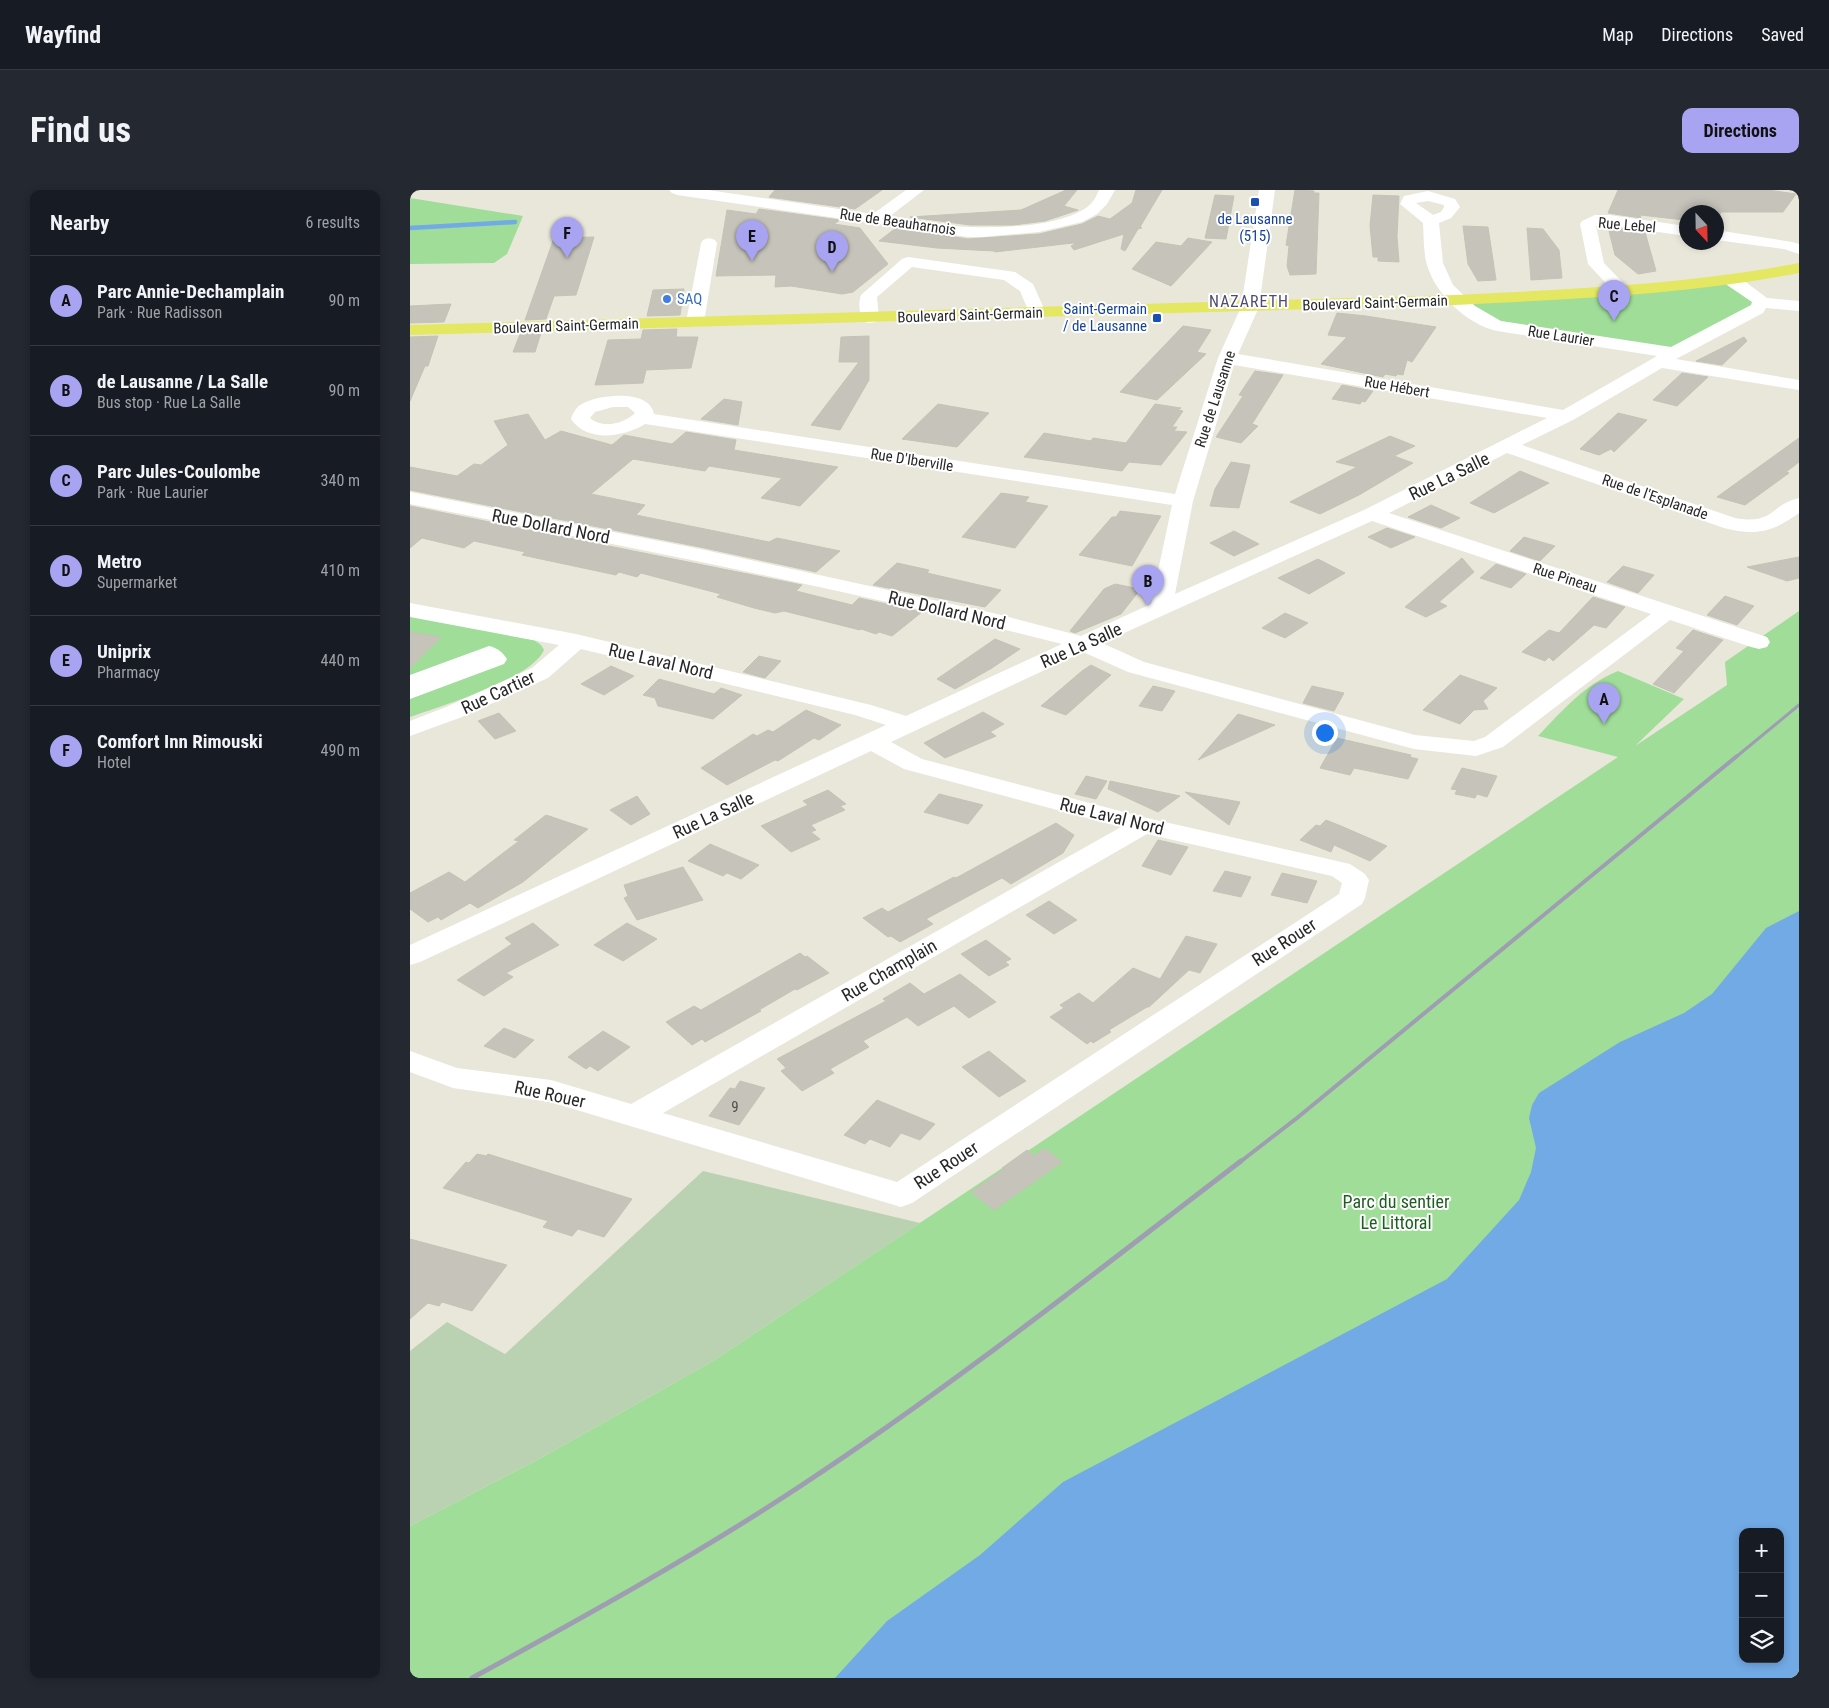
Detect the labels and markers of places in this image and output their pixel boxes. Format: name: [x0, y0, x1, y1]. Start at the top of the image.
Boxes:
marker: de Lausanne (515): [1249, 196, 1261, 208]
place label: de Lausanne (515): [1217, 210, 1293, 245]
pin: F: [551, 217, 583, 258]
pin: E: [736, 220, 768, 261]
pin: D: [816, 231, 848, 272]
pin: C: [1598, 280, 1630, 321]
place label: SAQ: [677, 290, 702, 308]
marker: SAQ: [661, 293, 673, 305]
place label: Saint-Germain / de Lausanne: [1063, 300, 1147, 335]
marker: Saint-Germain / de Lausanne: [1151, 312, 1163, 324]
pin: B: [1132, 565, 1164, 606]
pin: A: [1588, 683, 1620, 724]

